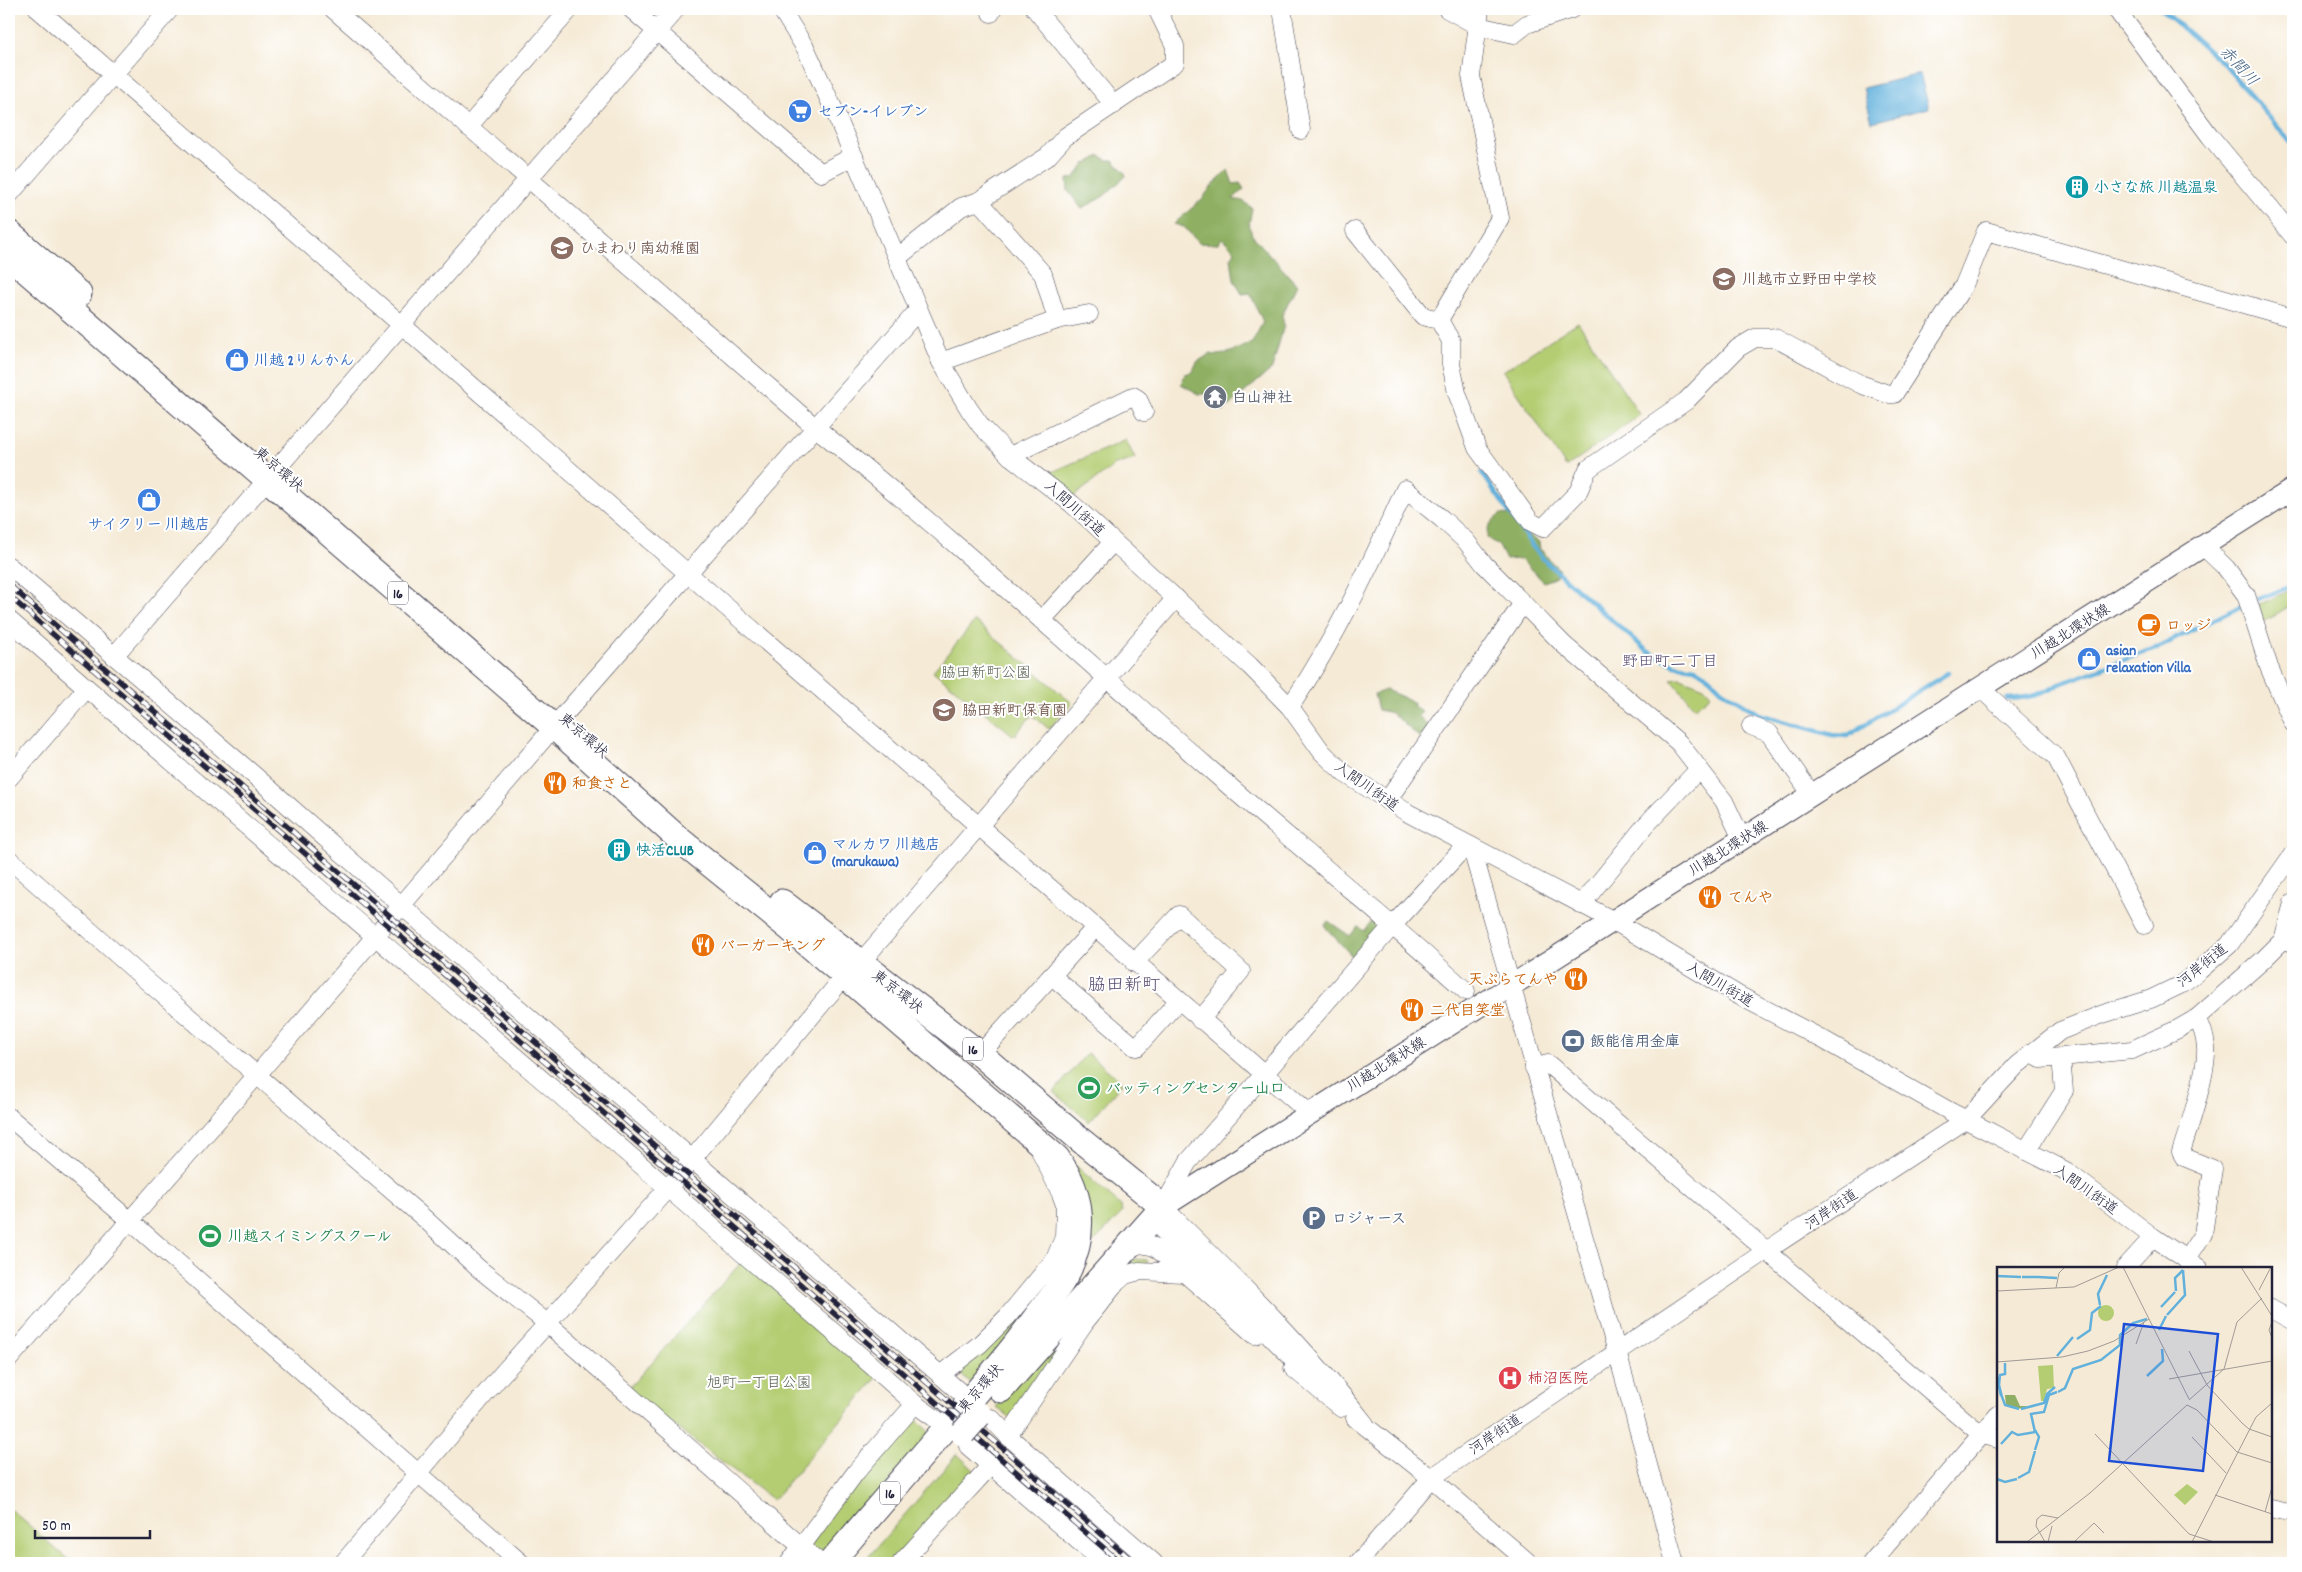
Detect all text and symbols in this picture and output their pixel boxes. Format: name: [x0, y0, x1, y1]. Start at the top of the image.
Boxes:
water label: 赤間川: [2213, 41, 2263, 92]
supermarket icon: セブン-イレブン: [787, 98, 813, 124]
place label: セブン-イレブン: [818, 102, 928, 124]
building icon: 小さな旅 川越温泉: [2064, 174, 2090, 200]
place label: 小さな旅 川越温泉: [2094, 178, 2217, 200]
school or university icon: ひまわり南幼稚園: [549, 235, 575, 261]
place label: ひまわり南幼稚園: [580, 239, 700, 261]
school or university icon: 川越市立野田中学校: [1711, 266, 1737, 292]
place label: 川越市立野田中学校: [1742, 270, 1877, 292]
shop icon: 川越 2りんかん: [224, 347, 250, 373]
place label: 川越 2りんかん: [254, 351, 354, 373]
temple icon: 白山神社: [1202, 384, 1228, 410]
place label: 白山神社: [1232, 388, 1292, 410]
street label: 東京環状: [248, 443, 308, 498]
street label: 入間川街道: [1038, 476, 1109, 543]
shop icon: サイクリー 川越店: [136, 487, 162, 513]
place label: サイクリー 川越店: [88, 515, 210, 537]
road number: 16: [388, 582, 408, 604]
street label: 川越北環状線: [2027, 600, 2115, 666]
cafe icon: ロッジ: [2136, 612, 2162, 638]
place label: ロッジ: [2166, 616, 2211, 638]
place label: asian relaxation Villa: [2106, 641, 2192, 680]
shop icon: asian relaxation Villa: [2076, 646, 2102, 672]
district label: 野田町二丁目: [1622, 651, 1718, 674]
park label: 脇田新町公園: [941, 663, 1031, 685]
school or university icon: 脇田新町保育園: [931, 697, 957, 723]
place label: 脇田新町保育園: [962, 701, 1067, 723]
street label: 東京環状: [553, 709, 613, 764]
street label: 入間川街道: [1329, 757, 1403, 818]
restaurant icon: 和食さと: [542, 770, 568, 796]
place label: 和食さと: [572, 774, 632, 796]
street label: 川越北環状線: [1685, 817, 1773, 883]
place label: マルカワ 川越店 (marukawa): [832, 835, 940, 874]
building icon: 快活CLUB: [606, 837, 632, 863]
shop icon: マルカワ 川越店 (marukawa): [802, 840, 828, 866]
place label: 快活CLUB: [636, 841, 694, 863]
restaurant icon: てんや: [1697, 884, 1723, 910]
place label: てんや: [1728, 888, 1773, 910]
restaurant icon: バーガーキング: [690, 932, 716, 958]
place label: バーガーキング: [720, 936, 825, 958]
street label: 河岸街道: [2173, 939, 2234, 994]
street label: 入間川街道: [1681, 957, 1757, 1014]
street label: 東京環状: [866, 965, 927, 1020]
restaurant icon: 天ぷらてんや: [1563, 966, 1589, 992]
place label: 天ぷらてんや: [1468, 970, 1558, 992]
district label: 脇田新町: [1088, 974, 1160, 999]
restaurant icon: 二代目笑堂: [1399, 997, 1425, 1023]
place label: 二代目笑堂: [1430, 1001, 1505, 1023]
bank icon: 飯能信用金庫: [1560, 1028, 1586, 1054]
place label: 飯能信用金庫: [1590, 1032, 1680, 1054]
street label: 川越北環状線: [1343, 1033, 1431, 1099]
road number: 16: [963, 1038, 983, 1060]
sports icon: バッティングセンター山口: [1076, 1075, 1102, 1101]
place label: バッティングセンター山口: [1106, 1079, 1285, 1101]
street label: 入間川街道: [2048, 1160, 2122, 1221]
street label: 河岸街道: [1801, 1185, 1863, 1237]
parking icon: ロジャース: [1301, 1205, 1327, 1231]
place label: ロジャース: [1332, 1209, 1406, 1231]
sports icon: 川越スイミングスクール: [197, 1223, 223, 1249]
place label: 川越スイミングスクール: [228, 1227, 392, 1249]
inset map: [1997, 1267, 2272, 1542]
street label: 東京環状: [954, 1359, 1009, 1419]
hospital icon: 柿沼医院: [1497, 1365, 1523, 1391]
place label: 柿沼医院: [1528, 1369, 1588, 1391]
park label: 旭町一丁目公園: [706, 1373, 812, 1395]
street label: 河岸街道: [1465, 1410, 1527, 1462]
road number: 16: [880, 1482, 900, 1505]
scale bar: [35, 1507, 150, 1539]
text: 50 m: [42, 1516, 71, 1538]

